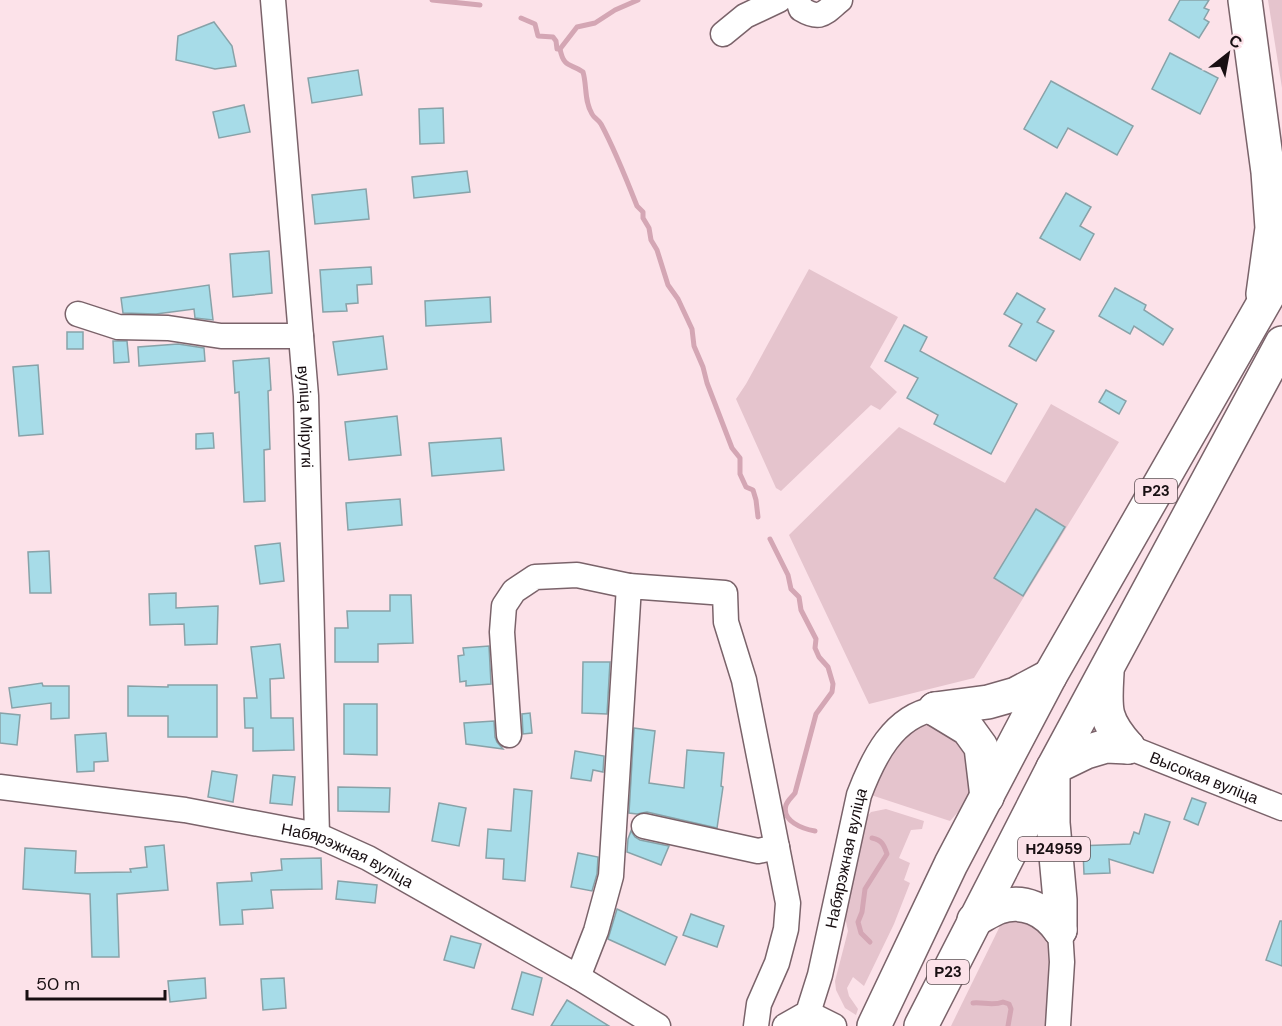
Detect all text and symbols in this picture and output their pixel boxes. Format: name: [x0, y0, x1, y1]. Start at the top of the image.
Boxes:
north arrow: [1198, 24, 1258, 84]
text: С: [1225, 30, 1246, 54]
street label: вуліца Міруткі: [293, 365, 318, 468]
road number: Р23: [1135, 479, 1177, 503]
street label: Высокая вуліца: [1147, 746, 1262, 808]
street label: Набярэжная вуліца: [820, 784, 871, 930]
street label: Набярэжная вуліца: [279, 818, 418, 892]
road number: Н24959: [1018, 837, 1090, 861]
road number: Р23: [927, 960, 969, 984]
scale bar: [27, 963, 165, 1001]
text: 50 m: [36, 972, 80, 996]

